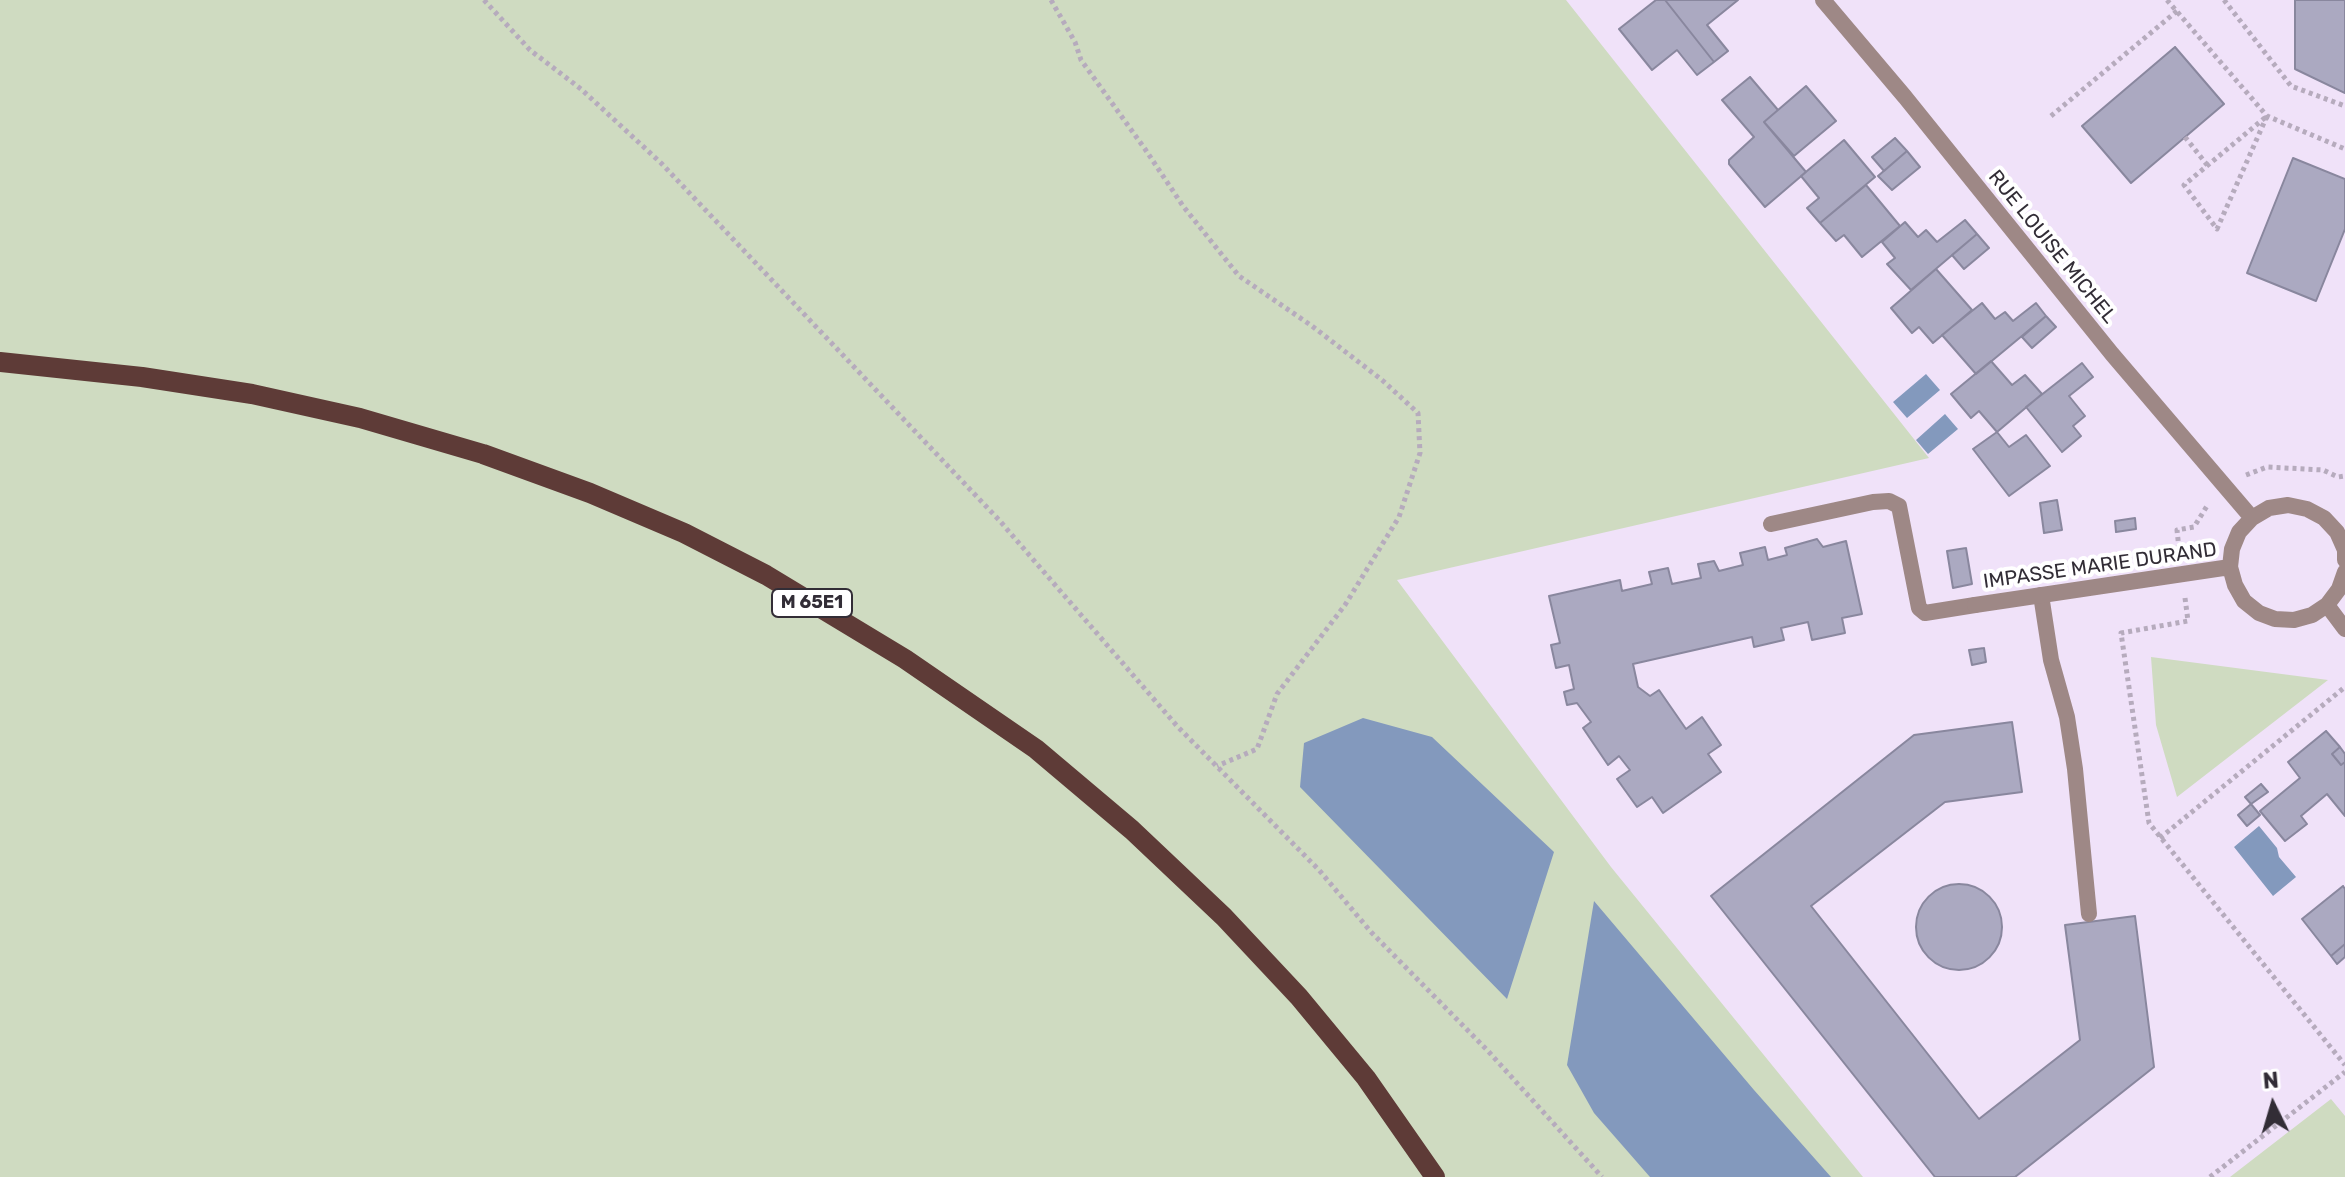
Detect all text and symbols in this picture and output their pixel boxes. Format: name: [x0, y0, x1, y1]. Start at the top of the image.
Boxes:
street label: RUE LOUISE MICHEL: [1983, 166, 2121, 328]
street label: IMPASSE MARIE DURAND: [1982, 538, 2218, 594]
road number: M 65E1: [772, 589, 852, 617]
north arrow: [2233, 1065, 2313, 1145]
text: N: [2262, 1066, 2280, 1095]

